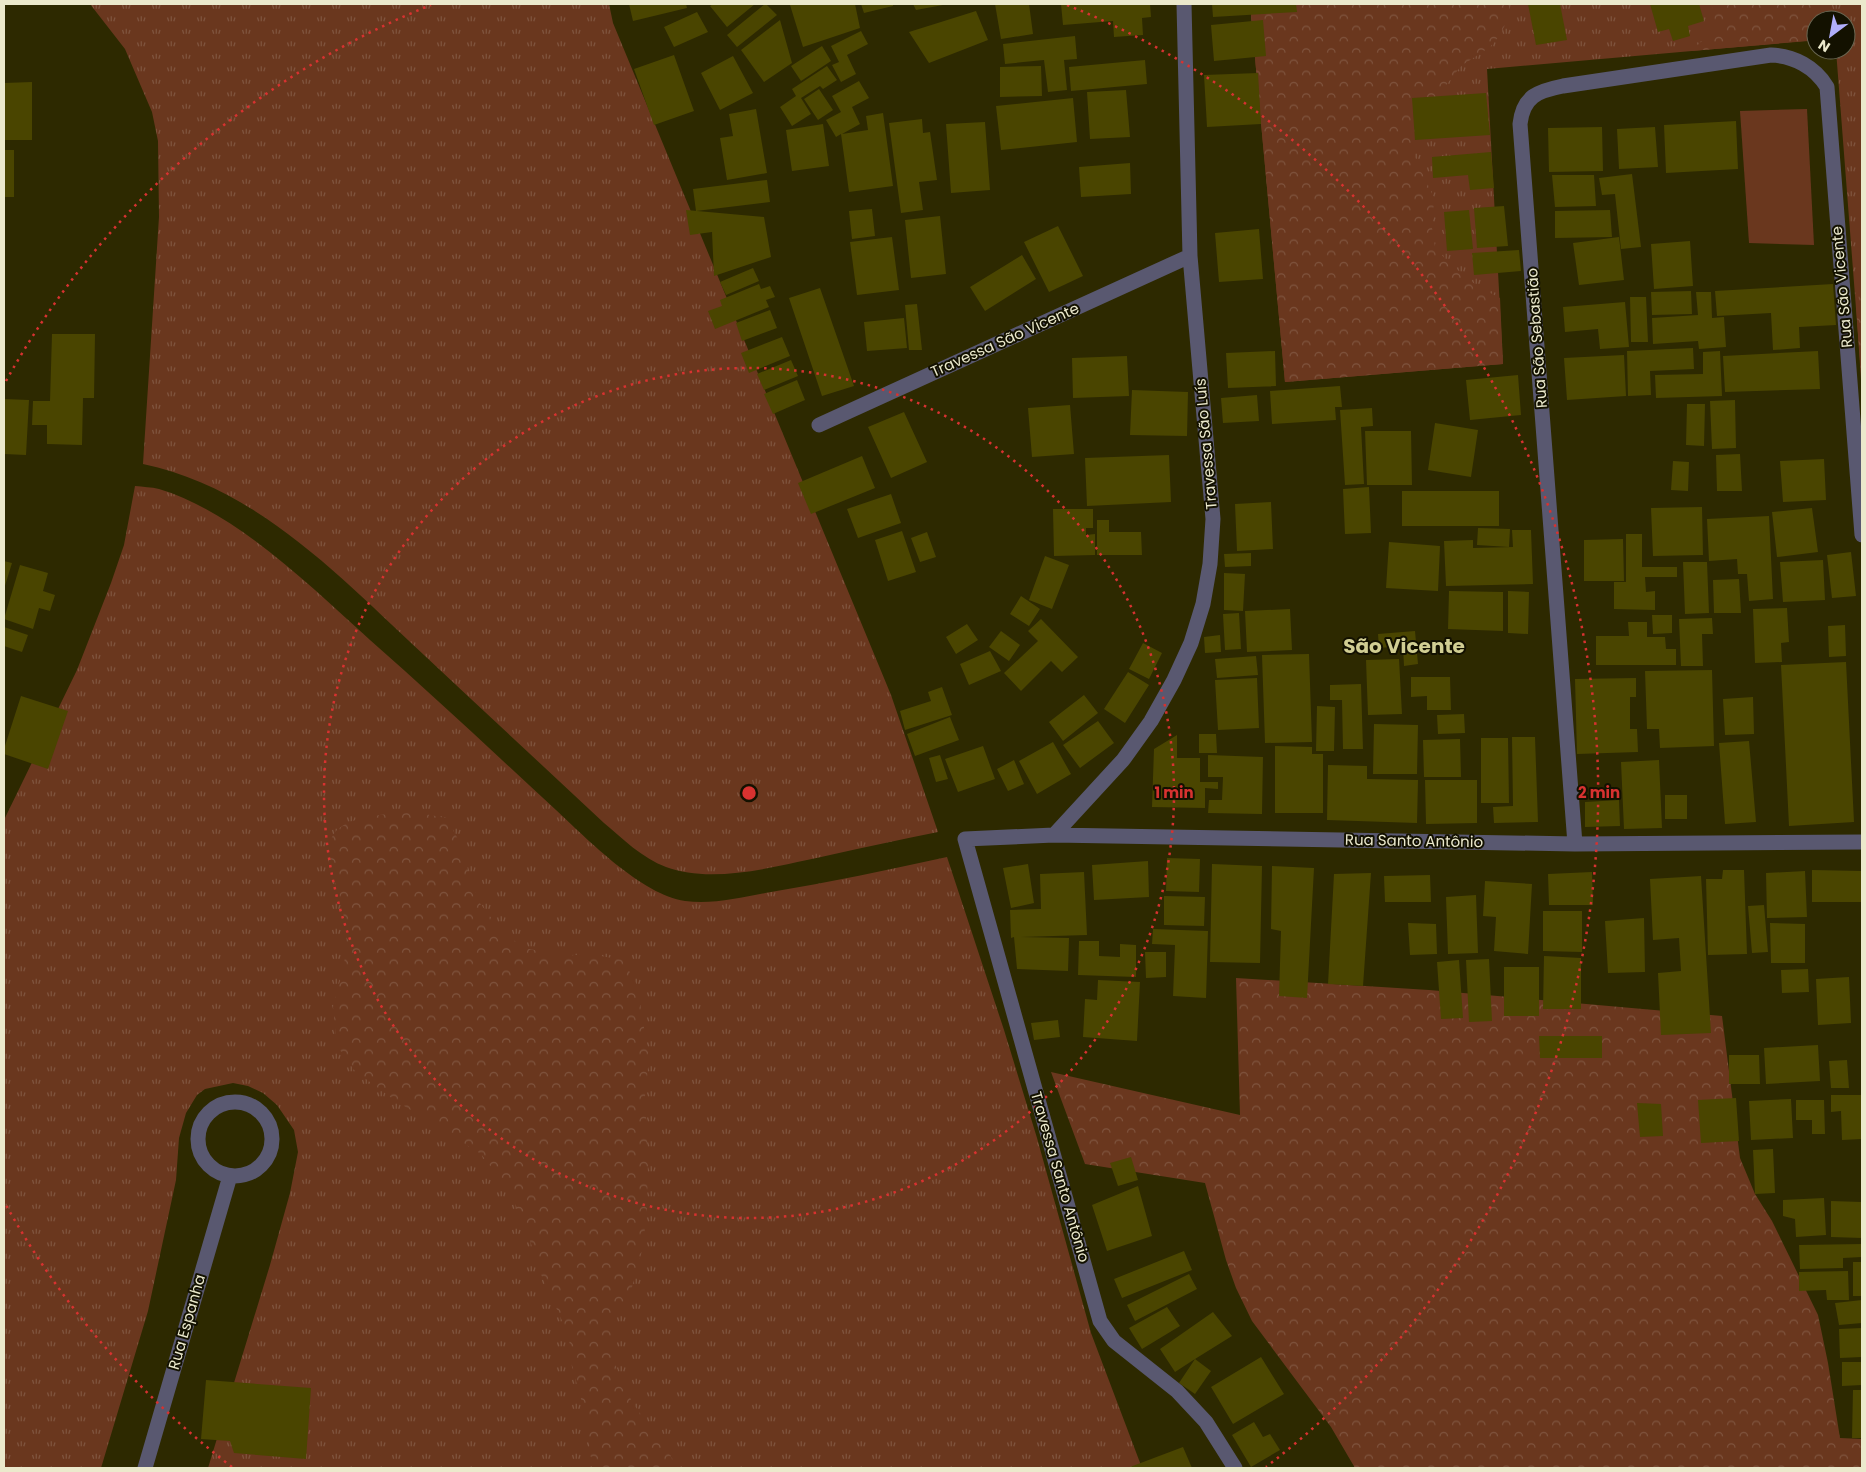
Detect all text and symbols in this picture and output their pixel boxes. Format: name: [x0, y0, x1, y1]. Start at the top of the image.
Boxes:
north arrow: [1806, 10, 1856, 60]
text: N: [1814, 35, 1834, 57]
street label: Rua São Vicente: [1826, 225, 1857, 349]
street label: Rua São Sebastião: [1521, 267, 1552, 409]
street label: Travessa São Vicente: [927, 297, 1082, 382]
street label: Travessa São Luís: [1189, 377, 1222, 510]
district label: São Vicente: [1343, 632, 1465, 660]
text: 1 min: [1154, 782, 1194, 803]
text: 2 min: [1578, 782, 1620, 803]
centre of rings: [740, 784, 758, 802]
street label: Rua Santo Antônio: [1345, 829, 1483, 852]
street label: Travessa Santo Antônio: [1026, 1089, 1095, 1265]
street label: Rua Espanha: [163, 1272, 210, 1372]

